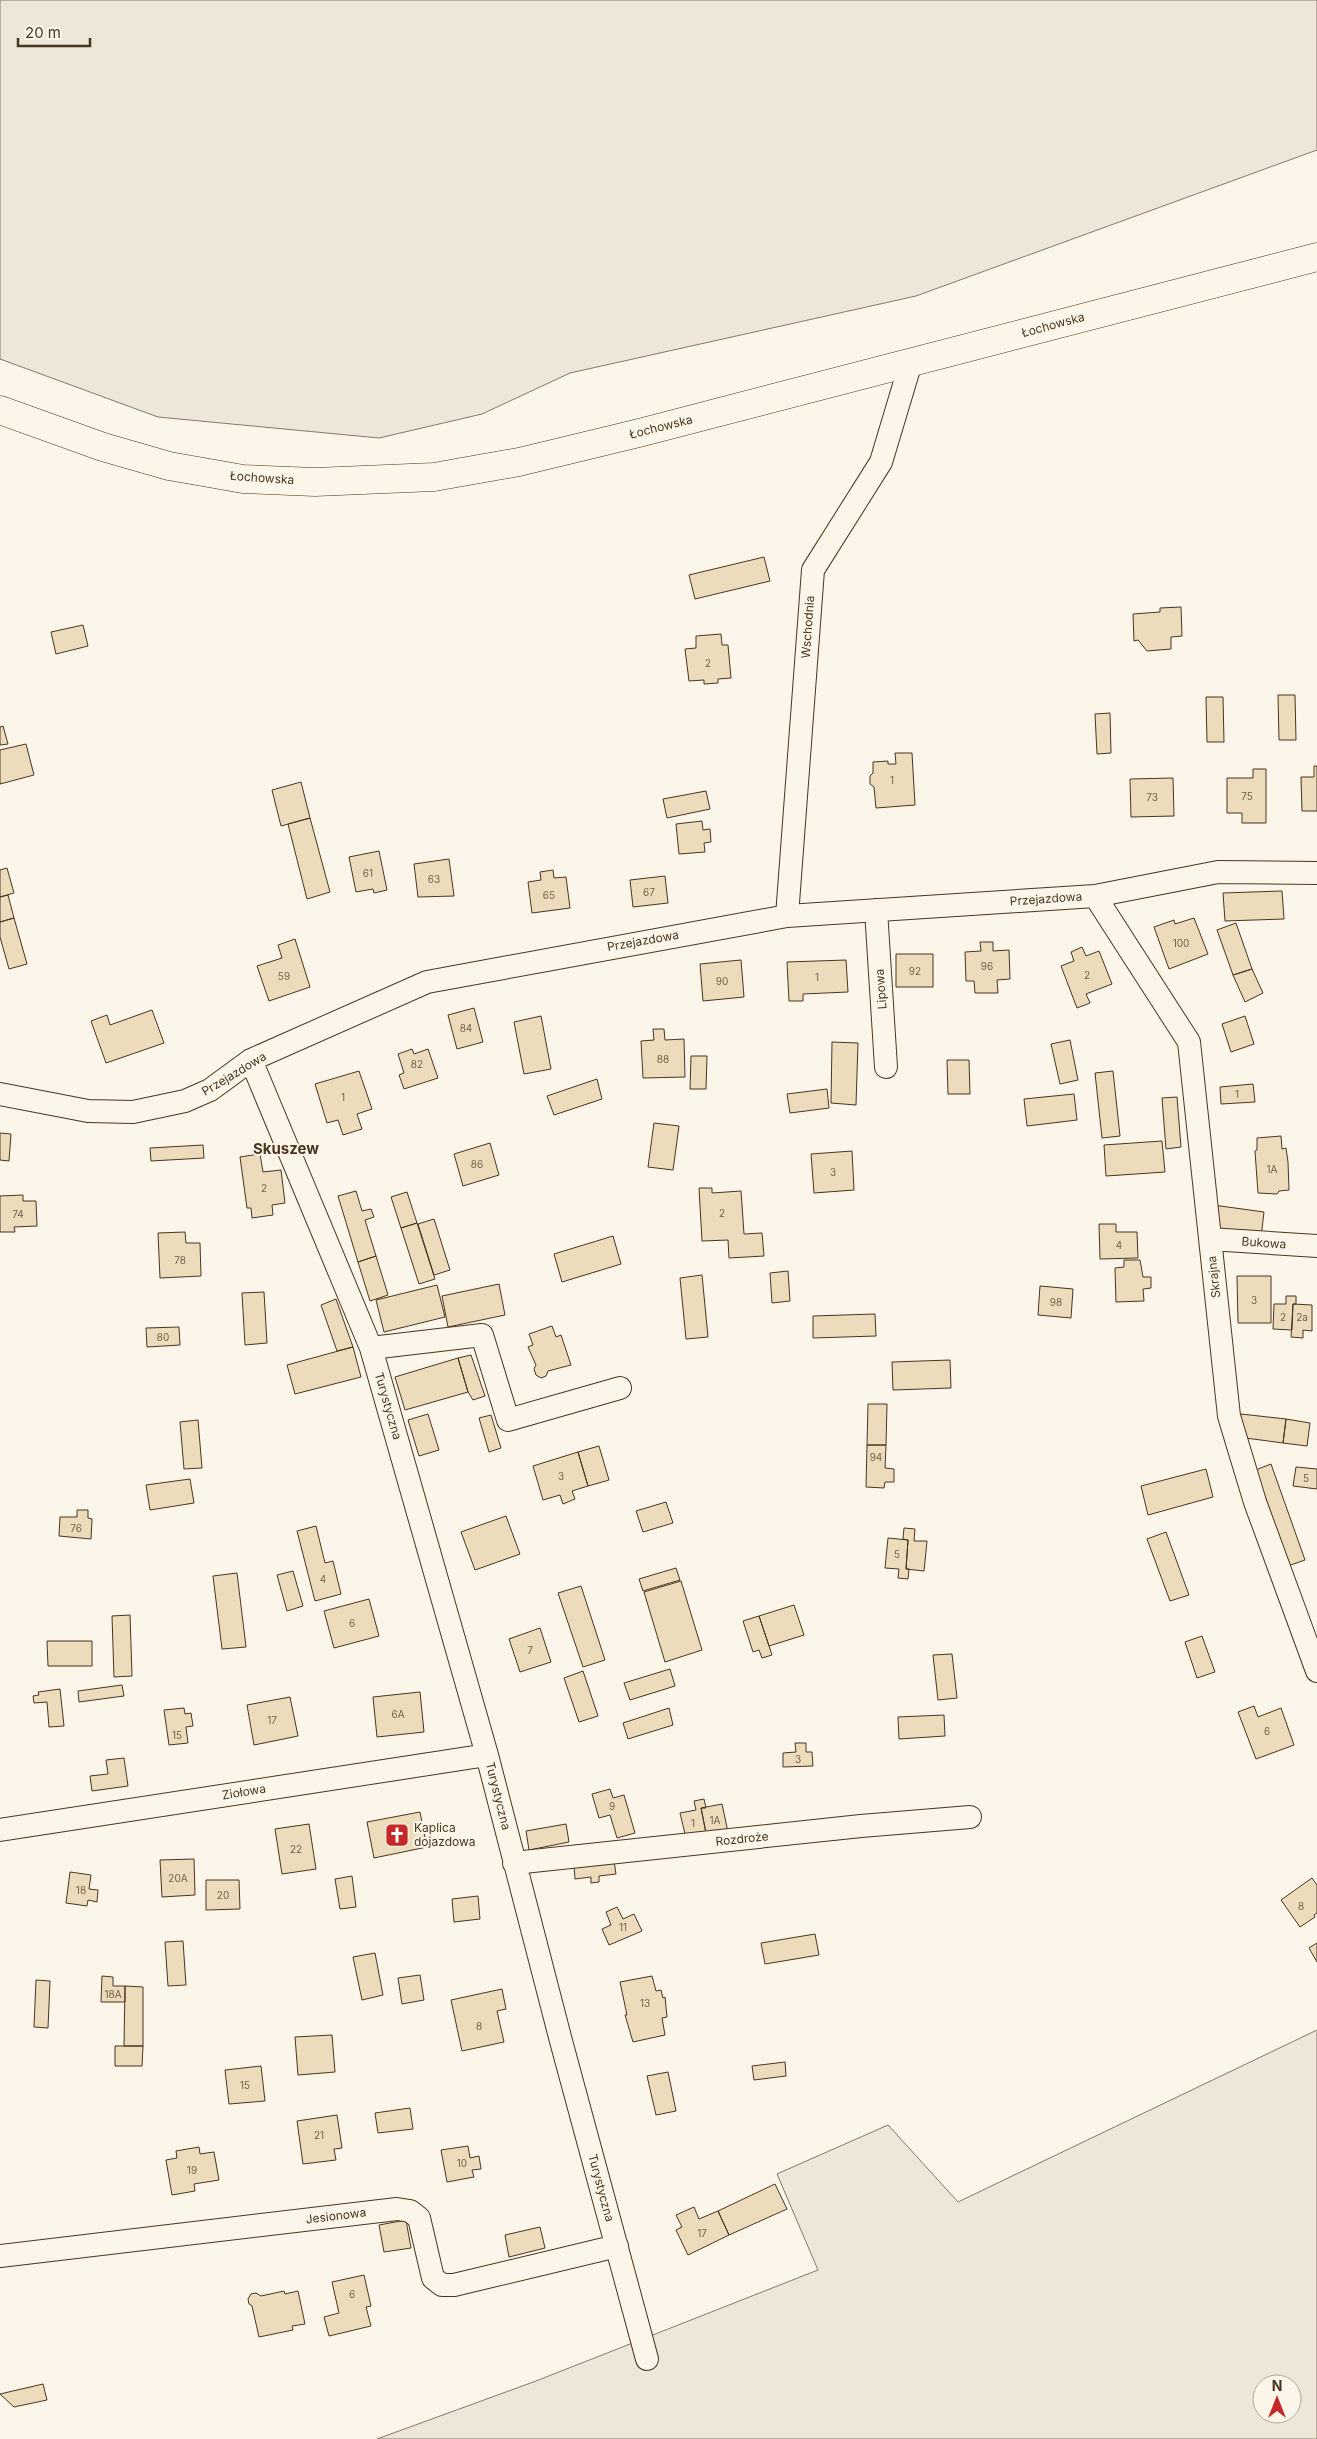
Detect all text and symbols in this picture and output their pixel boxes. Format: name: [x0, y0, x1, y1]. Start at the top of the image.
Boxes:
scale bar: [18, 15, 90, 47]
text: 20 m: [25, 23, 61, 42]
street label: Łochowska: [1020, 309, 1086, 340]
street label: Łochowska: [628, 411, 694, 442]
street label: Łochowska: [229, 468, 295, 487]
street label: Wschodnia: [798, 595, 817, 659]
house number: 2: [705, 657, 711, 669]
house number: 1: [890, 774, 894, 786]
house number: 75: [1241, 790, 1253, 802]
house number: 73: [1146, 791, 1158, 803]
house number: 61: [363, 867, 373, 879]
house number: 63: [428, 873, 440, 885]
house number: 67: [643, 886, 655, 898]
street label: Przejazdowa: [1009, 888, 1083, 909]
house number: 65: [543, 889, 555, 901]
street label: Przejazdowa: [606, 927, 680, 954]
house number: 100: [1173, 937, 1189, 949]
house number: 96: [981, 960, 993, 972]
house number: 92: [909, 965, 921, 977]
street label: Lipowa: [872, 968, 889, 1010]
house number: 2: [1084, 969, 1090, 981]
house number: 59: [278, 970, 290, 982]
house number: 1: [815, 971, 819, 983]
house number: 90: [716, 975, 728, 987]
house number: 84: [460, 1022, 472, 1034]
street label: Przejazdowa: [199, 1048, 269, 1099]
house number: 88: [657, 1053, 669, 1065]
house number: 82: [411, 1058, 423, 1070]
house number: 1: [1235, 1088, 1239, 1100]
house number: 1: [341, 1091, 345, 1103]
district label: Skuszew: [253, 1139, 319, 1158]
house number: 86: [471, 1158, 483, 1170]
house number: 1A: [1267, 1163, 1278, 1175]
house number: 3: [830, 1166, 836, 1178]
house number: 2: [261, 1182, 267, 1194]
house number: 2: [719, 1207, 725, 1219]
house number: 74: [12, 1208, 24, 1220]
street label: Bukowa: [1241, 1233, 1287, 1252]
house number: 4: [1116, 1239, 1122, 1251]
house number: 78: [174, 1254, 186, 1266]
street label: Skrajna: [1204, 1255, 1223, 1299]
house number: 3: [1251, 1294, 1257, 1306]
house number: 98: [1050, 1296, 1062, 1308]
house number: 2: [1280, 1311, 1286, 1323]
house number: 2a: [1296, 1311, 1308, 1323]
house number: 80: [157, 1331, 169, 1343]
street label: Turystyczna: [372, 1370, 405, 1441]
house number: 94: [870, 1451, 882, 1463]
house number: 3: [558, 1470, 564, 1482]
house number: 5: [1303, 1472, 1309, 1484]
house number: 76: [70, 1522, 82, 1534]
house number: 5: [894, 1548, 900, 1560]
house number: 4: [320, 1573, 326, 1585]
house number: 6: [349, 1617, 355, 1629]
house number: 7: [527, 1644, 533, 1656]
house number: 6A: [391, 1708, 405, 1720]
house number: 17: [267, 1714, 277, 1726]
house number: 6: [1264, 1725, 1270, 1737]
house number: 15: [172, 1729, 182, 1741]
house number: 3: [795, 1753, 801, 1765]
street label: Turystyczna: [483, 1760, 514, 1831]
street label: Ziołowa: [221, 1781, 267, 1802]
house number: 9: [609, 1800, 615, 1812]
house number: 1A: [710, 1814, 721, 1826]
house number: 1: [691, 1817, 695, 1829]
place label: Kaplica dojazdowa: [414, 1820, 476, 1849]
church icon: Kaplica dojazdowa: [384, 1822, 410, 1848]
street label: Rozdroże: [715, 1828, 769, 1849]
house number: 22: [290, 1843, 302, 1855]
house number: 20A: [168, 1872, 188, 1884]
house number: 18: [76, 1884, 86, 1896]
house number: 20: [217, 1889, 229, 1901]
house number: 8: [1298, 1900, 1304, 1912]
house number: 11: [619, 1921, 627, 1933]
house number: 18A: [104, 1988, 122, 2000]
house number: 13: [640, 1997, 650, 2009]
house number: 8: [476, 2020, 482, 2032]
house number: 15: [240, 2079, 250, 2091]
house number: 21: [314, 2129, 324, 2141]
street label: Turystyczna: [585, 2152, 618, 2223]
house number: 10: [457, 2157, 467, 2169]
house number: 19: [187, 2164, 197, 2176]
street label: Jesionowa: [305, 2204, 367, 2227]
house number: 17: [697, 2227, 707, 2239]
house number: 6: [349, 2288, 355, 2300]
north arrow: [1252, 2374, 1302, 2424]
text: N: [1272, 2377, 1282, 2394]

